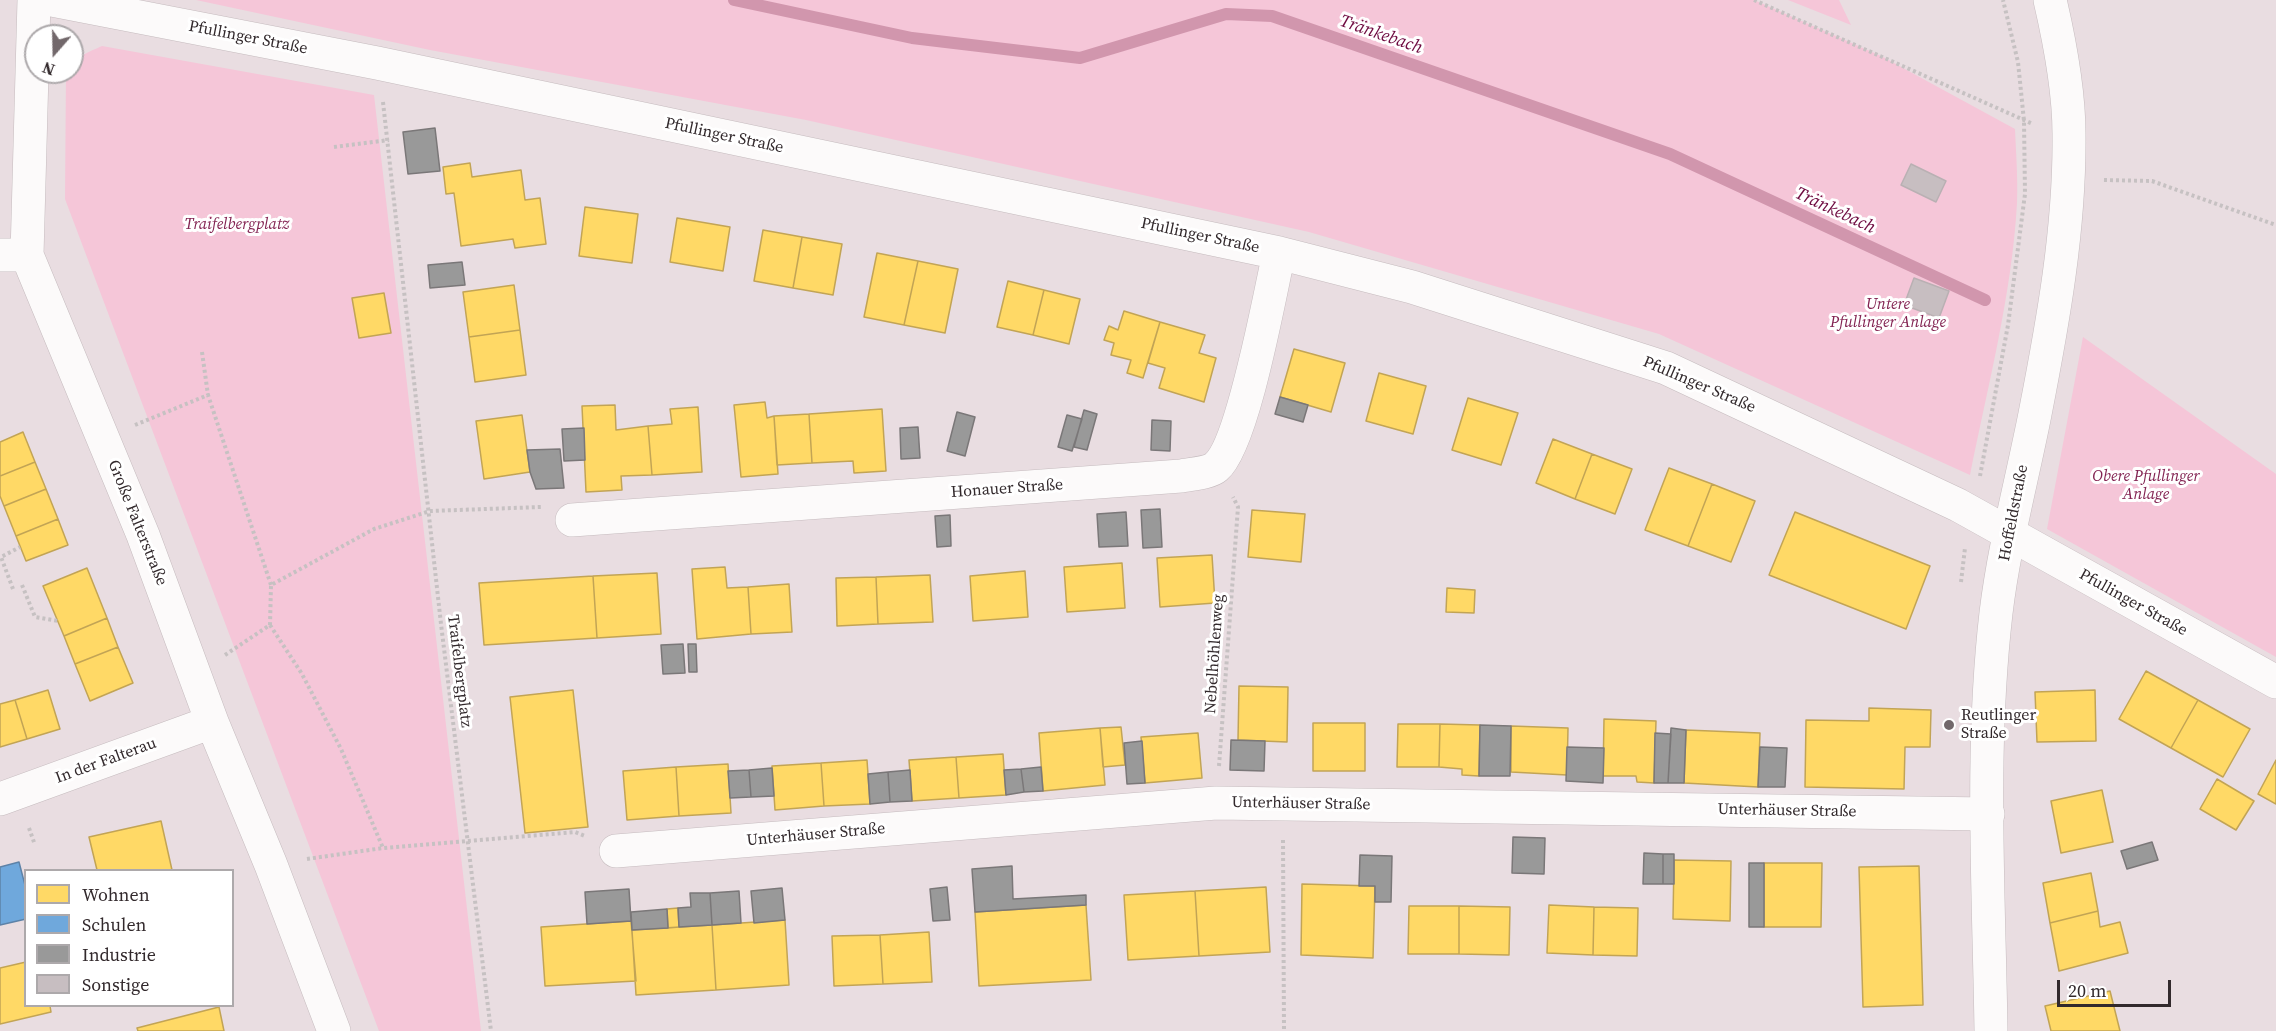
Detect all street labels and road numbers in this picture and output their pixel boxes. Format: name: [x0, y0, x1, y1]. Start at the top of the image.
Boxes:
street label: Pfullinger Straße: [187, 17, 309, 59]
street label: Pfullinger Straße: [663, 114, 785, 158]
street label: Pfullinger Straße: [1139, 214, 1261, 258]
street label: Pfullinger Straße: [1640, 353, 1758, 417]
street label: Große Falterstraße: [103, 457, 171, 589]
street label: Hoffeldstraße: [1995, 463, 2033, 563]
street label: Honauer Straße: [950, 476, 1064, 502]
street label: Pfullinger Straße: [2076, 565, 2190, 641]
street label: Nebelhöhlenweg: [1201, 594, 1229, 714]
street label: Traifelbergplatz: [443, 613, 475, 729]
street label: In der Falterau: [53, 734, 159, 788]
street label: Unterhäuser Straße: [1231, 793, 1371, 815]
street label: Unterhäuser Straße: [1717, 800, 1857, 822]
street label: Unterhäuser Straße: [746, 819, 886, 851]

